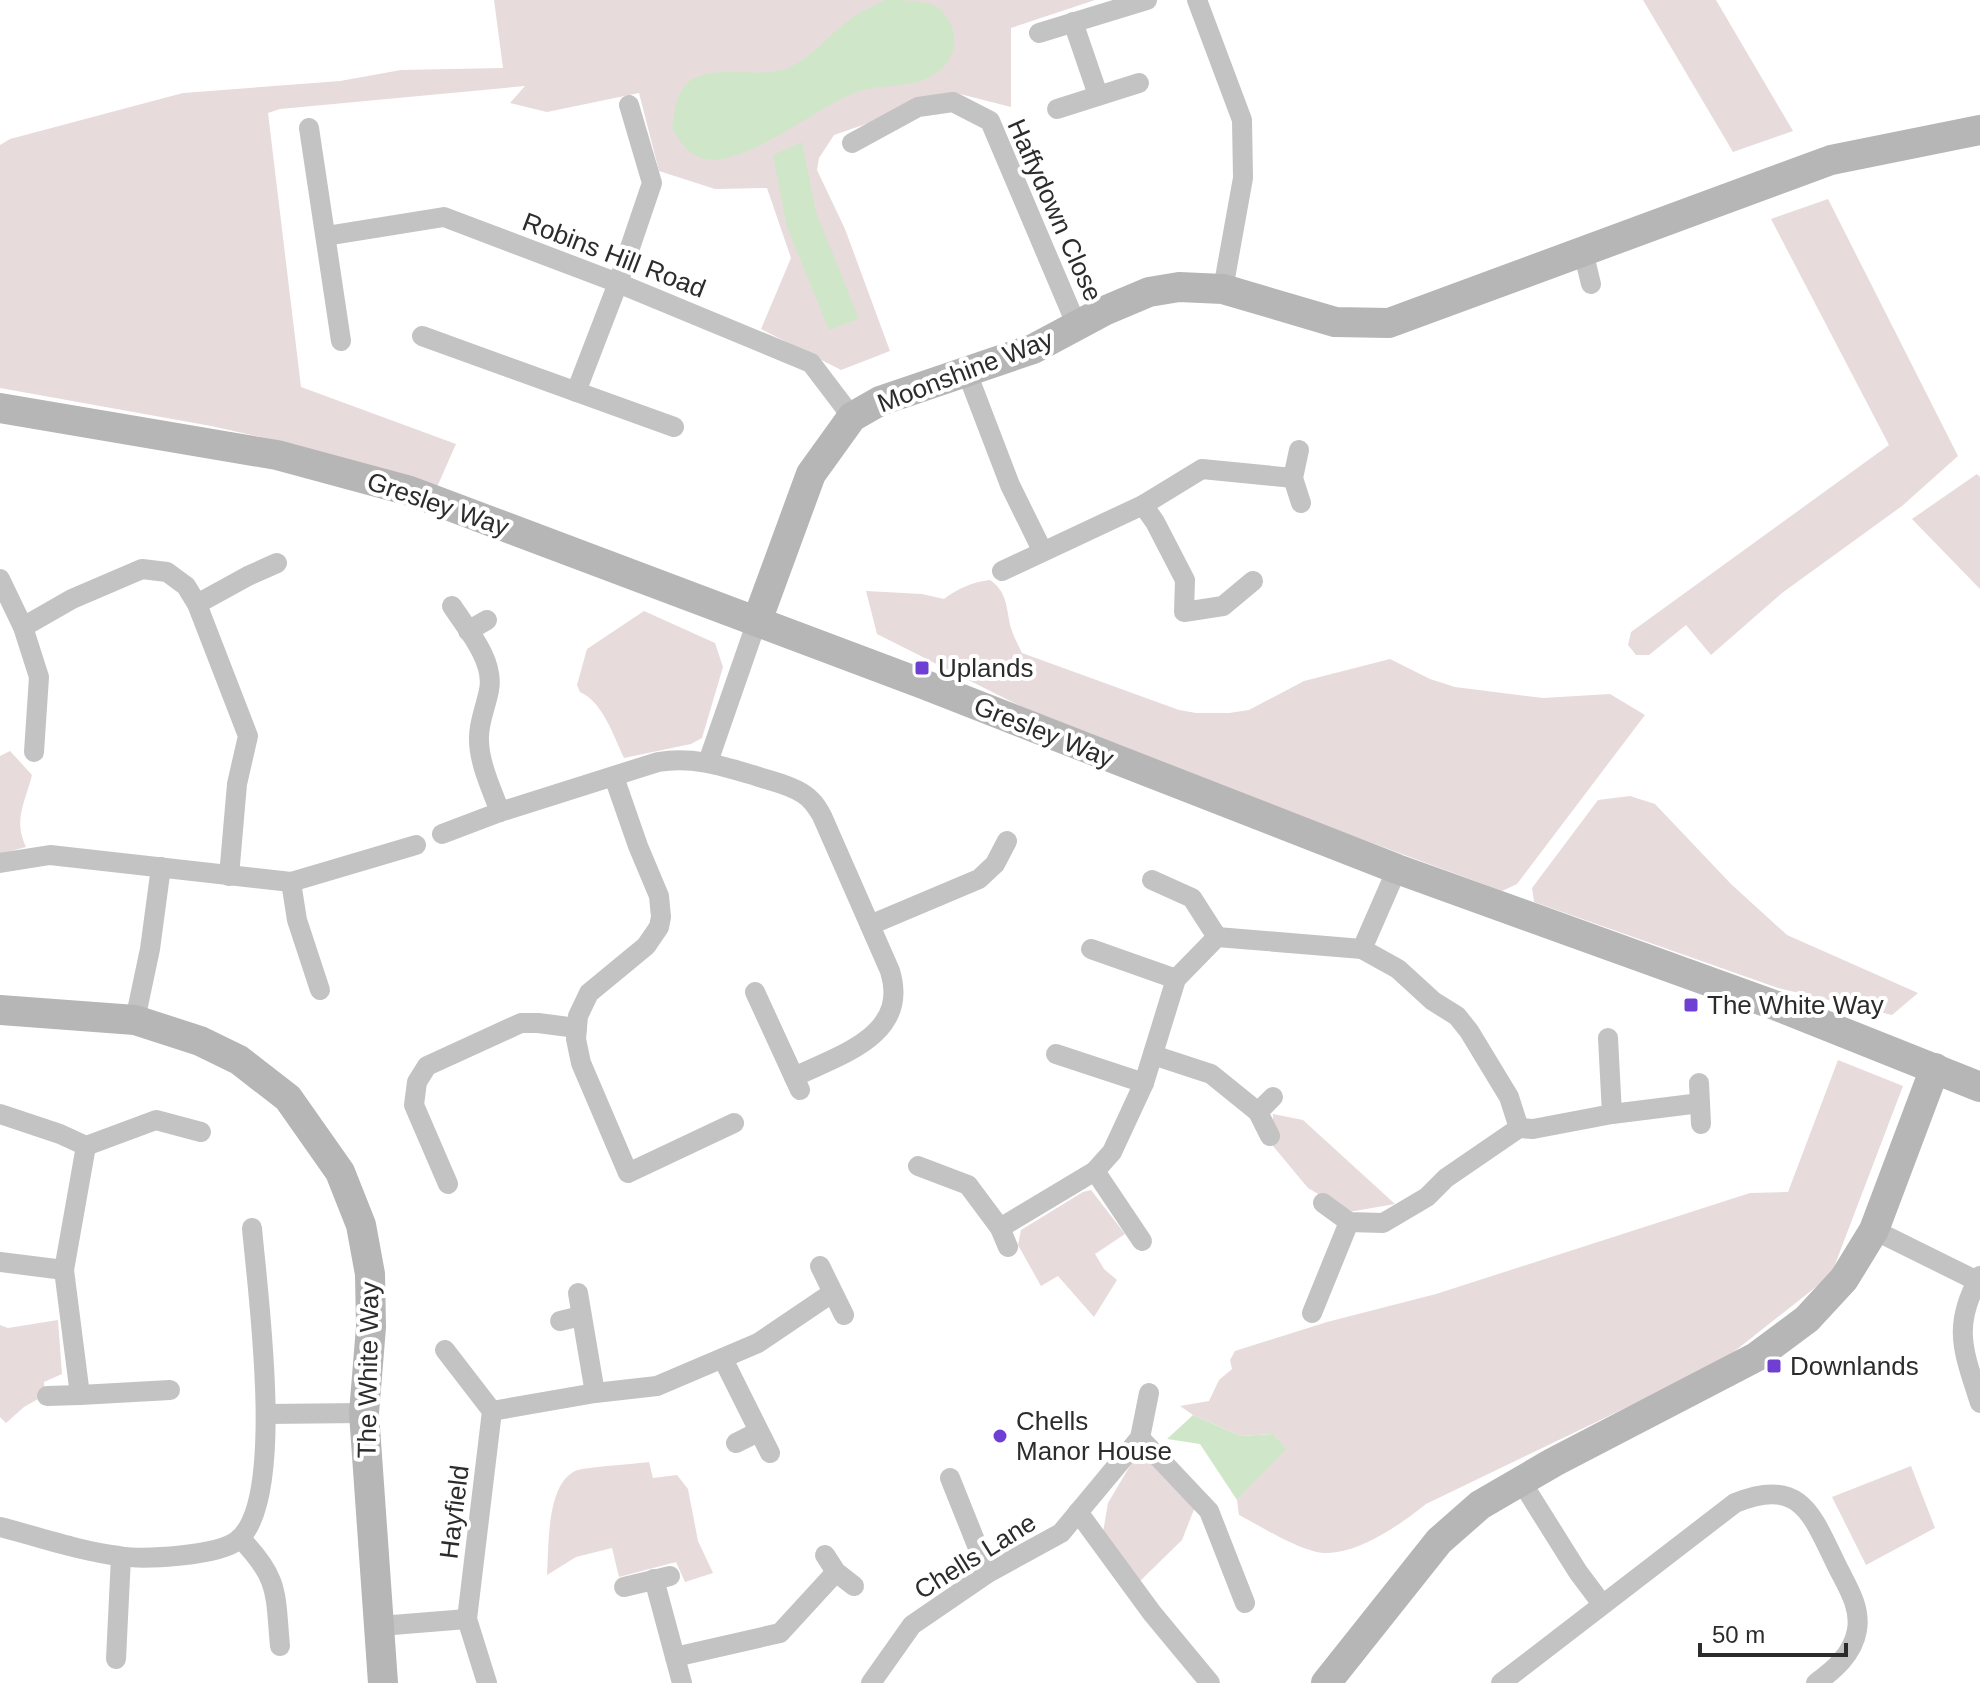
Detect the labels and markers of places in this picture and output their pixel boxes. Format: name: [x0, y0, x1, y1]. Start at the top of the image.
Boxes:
place label: Uplands: [938, 653, 1033, 683]
marker: Uplands: [913, 659, 931, 677]
place label: The White Way: [1707, 990, 1884, 1020]
marker: The White Way: [1682, 996, 1700, 1014]
place label: Downlands: [1790, 1351, 1919, 1381]
marker: Downlands: [1765, 1357, 1783, 1375]
place label: Chells Manor House: [1016, 1406, 1172, 1466]
marker: Chells Manor House: [991, 1427, 1009, 1445]

